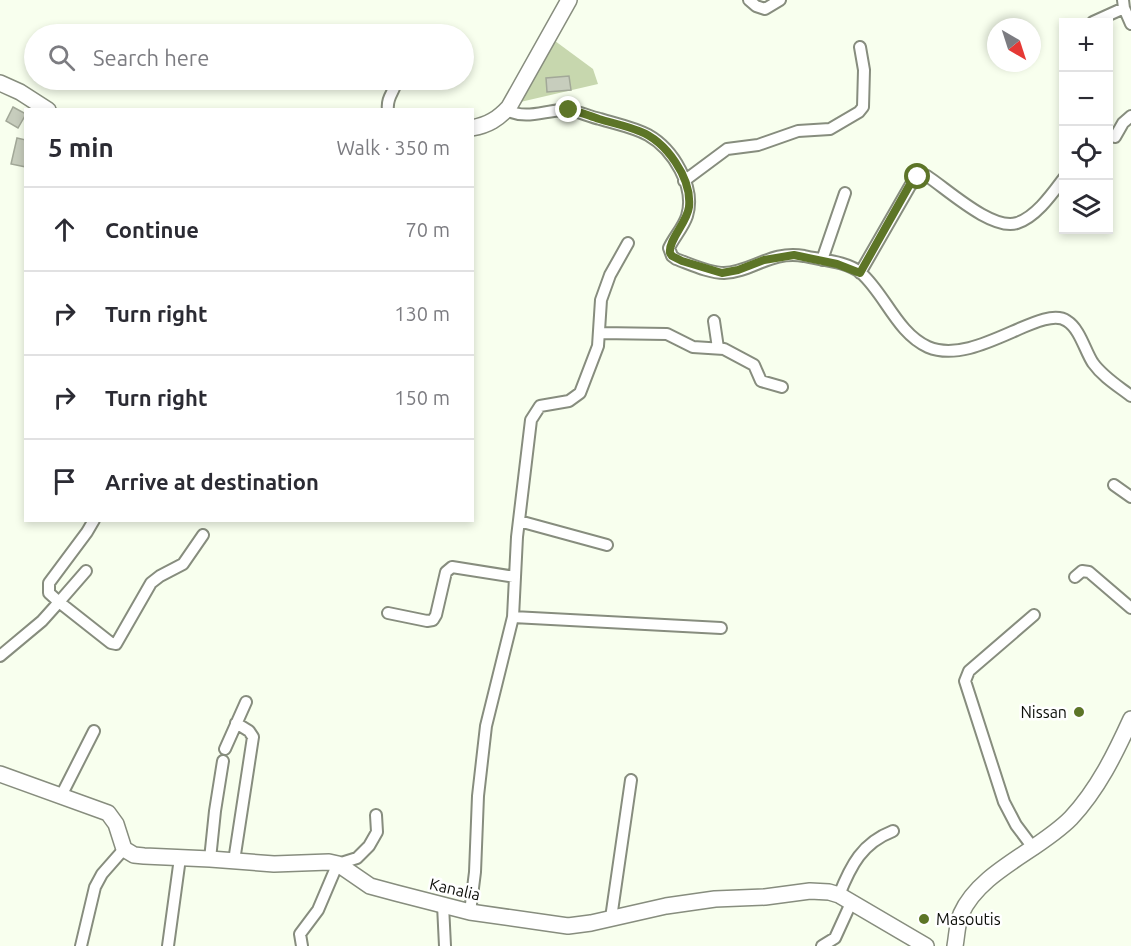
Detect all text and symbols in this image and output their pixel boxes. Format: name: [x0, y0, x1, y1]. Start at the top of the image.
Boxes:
north arrow: [987, 18, 1041, 72]
map controls: [1059, 18, 1113, 234]
button: +: [1059, 18, 1113, 72]
search box: [24, 24, 474, 90]
icon: search: [45, 41, 78, 74]
text: Search here: [93, 45, 209, 70]
button: −: [1059, 72, 1113, 126]
route end: [555, 96, 581, 122]
button: locate: [1059, 126, 1113, 180]
text: 5 min: [48, 133, 114, 162]
text: Walk · 350 m: [337, 136, 450, 159]
route start: [904, 163, 930, 189]
button: layers: [1059, 180, 1113, 234]
icon: ahead: [48, 213, 81, 246]
text: Continue: [105, 217, 199, 242]
text: 70 m: [406, 218, 450, 241]
icon: right: [48, 297, 81, 330]
text: Turn right: [105, 301, 207, 326]
text: 130 m: [394, 302, 450, 325]
icon: right: [48, 381, 81, 414]
text: Turn right: [105, 385, 207, 410]
text: 150 m: [394, 386, 450, 409]
icon: arrive: [48, 465, 81, 498]
text: Arrive at destination: [105, 469, 319, 494]
place label: Nissan: [1020, 703, 1067, 721]
marker: Nissan: [1072, 705, 1086, 719]
street label: Kanalia: [428, 874, 482, 904]
place label: Masoutis: [936, 910, 1001, 928]
marker: Masoutis: [917, 912, 931, 926]

